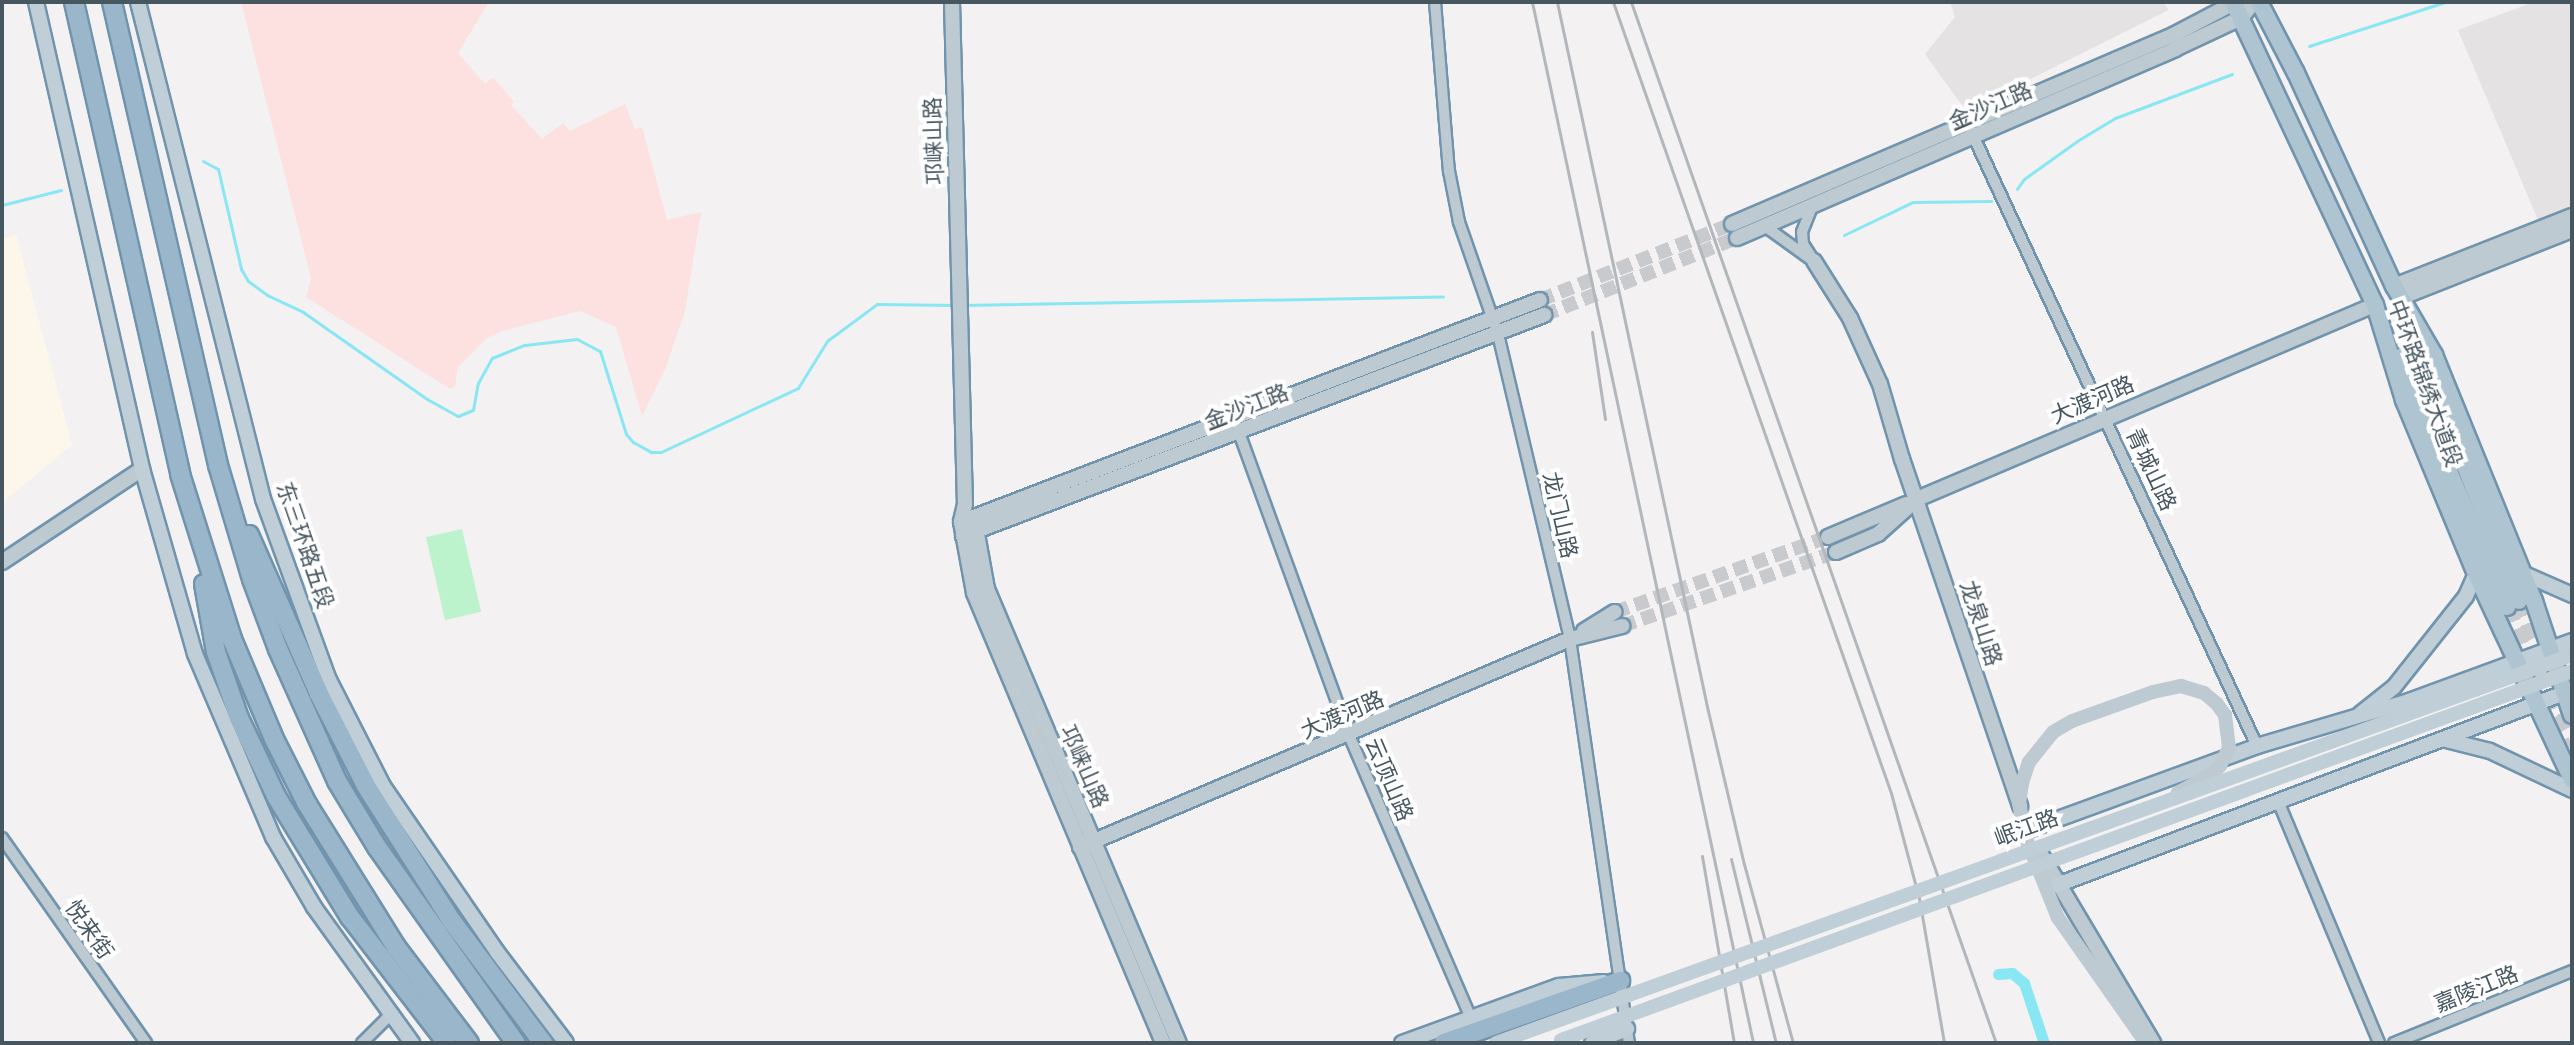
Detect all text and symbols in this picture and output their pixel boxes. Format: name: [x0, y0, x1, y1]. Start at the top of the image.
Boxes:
street label: 金沙江路: [1944, 76, 2036, 134]
street label: 邛崃山路: [918, 97, 948, 185]
street label: 中环路锦绣大道段: [2383, 296, 2469, 470]
street label: 大渡河路: [2046, 370, 2138, 428]
street label: 金沙江路: [1200, 378, 1292, 434]
street label: 青城山路: [2121, 424, 2183, 514]
street label: 龙门山路: [1538, 469, 1584, 561]
street label: 东三环路五段: [272, 478, 340, 612]
street label: 龙泉山路: [1956, 577, 2008, 669]
street label: 大渡河路: [1296, 685, 1388, 743]
street label: 邛崃山路: [1055, 720, 1115, 812]
street label: 云顶山路: [1361, 733, 1419, 825]
street label: 岷江路: [1990, 803, 2062, 851]
street label: 悦来街: [60, 894, 120, 964]
street label: 嘉陵江路: [2430, 959, 2522, 1017]

